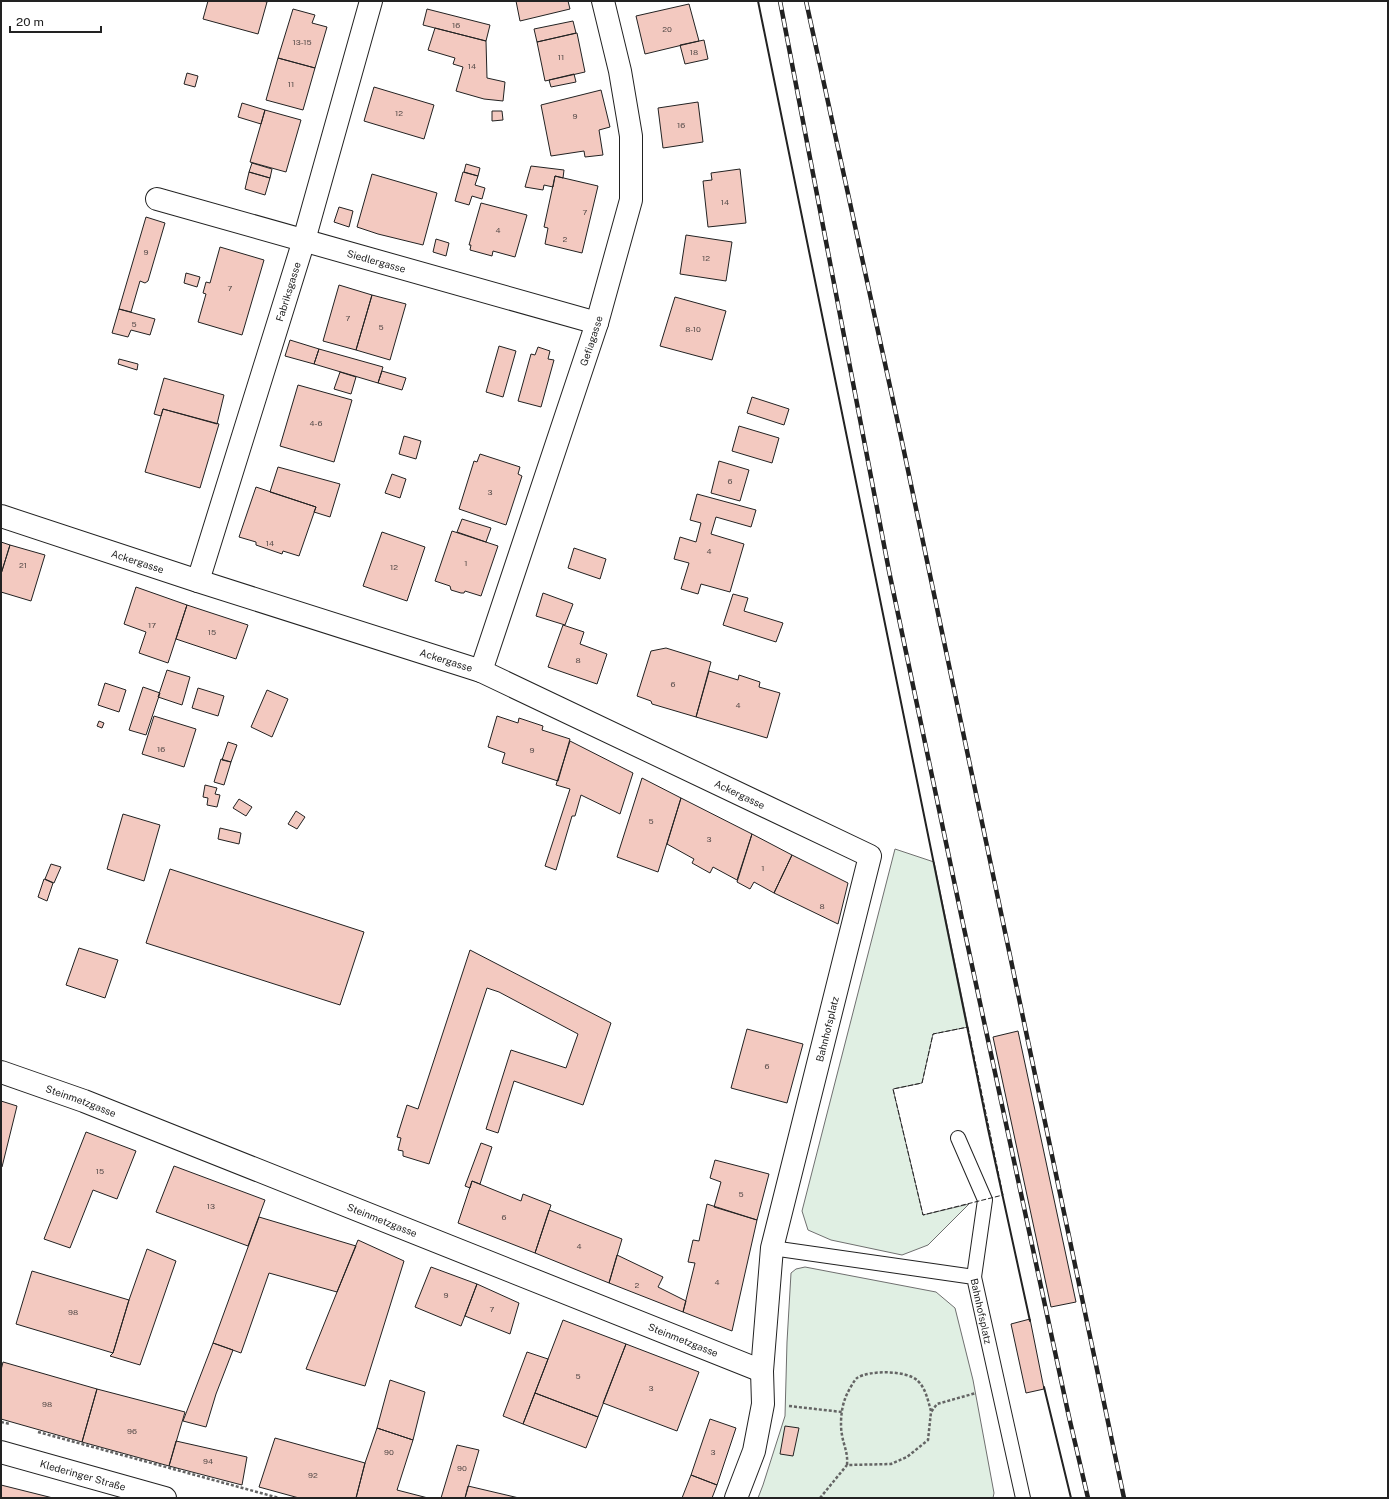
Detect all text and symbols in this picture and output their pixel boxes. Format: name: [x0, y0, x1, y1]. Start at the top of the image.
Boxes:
scale bar: [10, 8, 101, 34]
text: 20 m: [16, 15, 44, 29]
house number: 16: [452, 20, 460, 30]
house number: 20: [662, 24, 672, 34]
house number: 13-15: [292, 37, 312, 47]
house number: 18: [690, 47, 698, 57]
house number: 11: [558, 52, 564, 62]
house number: 14: [468, 61, 476, 71]
house number: 11: [288, 79, 294, 89]
house number: 12: [395, 108, 403, 118]
house number: 9: [573, 111, 578, 121]
house number: 16: [677, 120, 685, 130]
house number: 14: [721, 197, 729, 207]
house number: 7: [583, 207, 588, 217]
house number: 4: [495, 225, 501, 235]
house number: 2: [563, 234, 568, 244]
house number: 9: [144, 247, 149, 257]
street label: Siedlergasse: [346, 247, 407, 275]
house number: 12: [702, 253, 710, 263]
street label: Fabriksgasse: [273, 260, 303, 323]
house number: 7: [228, 283, 233, 293]
house number: 7: [346, 313, 351, 323]
street label: Gefiagasse: [577, 314, 605, 367]
house number: 5: [131, 319, 137, 329]
house number: 5: [378, 322, 384, 332]
house number: 8-10: [685, 324, 701, 334]
house number: 4-6: [309, 418, 323, 428]
house number: 6: [728, 476, 733, 486]
house number: 3: [487, 487, 493, 497]
house number: 14: [266, 538, 274, 548]
house number: 4: [706, 546, 712, 556]
street label: Ackergasse: [110, 547, 166, 575]
house number: 1: [464, 558, 468, 568]
house number: 21: [19, 560, 27, 570]
house number: 12: [390, 562, 398, 572]
house number: 17: [148, 620, 156, 630]
house number: 15: [208, 627, 216, 637]
street label: Ackergasse: [419, 646, 474, 674]
house number: 8: [575, 655, 581, 665]
house number: 6: [671, 679, 676, 689]
house number: 4: [735, 700, 741, 710]
house number: 16: [157, 744, 165, 754]
house number: 9: [530, 745, 535, 755]
street label: Ackergasse: [713, 777, 767, 811]
house number: 5: [648, 816, 654, 826]
house number: 3: [706, 834, 712, 844]
house number: 1: [761, 863, 765, 873]
house number: 8: [819, 901, 825, 911]
street label: Bahnhofsplatz: [813, 995, 841, 1063]
house number: 6: [765, 1061, 770, 1071]
street label: Steinmetzgasse: [44, 1082, 118, 1119]
house number: 15: [96, 1166, 104, 1176]
house number: 5: [738, 1189, 744, 1199]
street label: Steinmetzgasse: [346, 1200, 419, 1239]
house number: 13: [207, 1201, 215, 1211]
house number: 6: [502, 1212, 507, 1222]
house number: 4: [576, 1241, 582, 1251]
house number: 4: [714, 1277, 720, 1287]
street label: Bahnhofsplatz: [968, 1277, 995, 1345]
house number: 2: [635, 1280, 640, 1290]
house number: 9: [444, 1290, 449, 1300]
house number: 7: [490, 1304, 495, 1314]
house number: 98: [68, 1307, 78, 1317]
street label: Steinmetzgasse: [647, 1320, 720, 1359]
house number: 5: [575, 1371, 581, 1381]
house number: 3: [648, 1383, 654, 1393]
house number: 98: [42, 1399, 52, 1409]
house number: 96: [127, 1426, 137, 1436]
house number: 90: [384, 1447, 394, 1457]
house number: 3: [710, 1447, 716, 1457]
house number: 94: [203, 1456, 213, 1466]
street label: Klederinger Straße: [39, 1457, 127, 1493]
house number: 90: [457, 1463, 467, 1473]
house number: 92: [308, 1470, 318, 1480]

